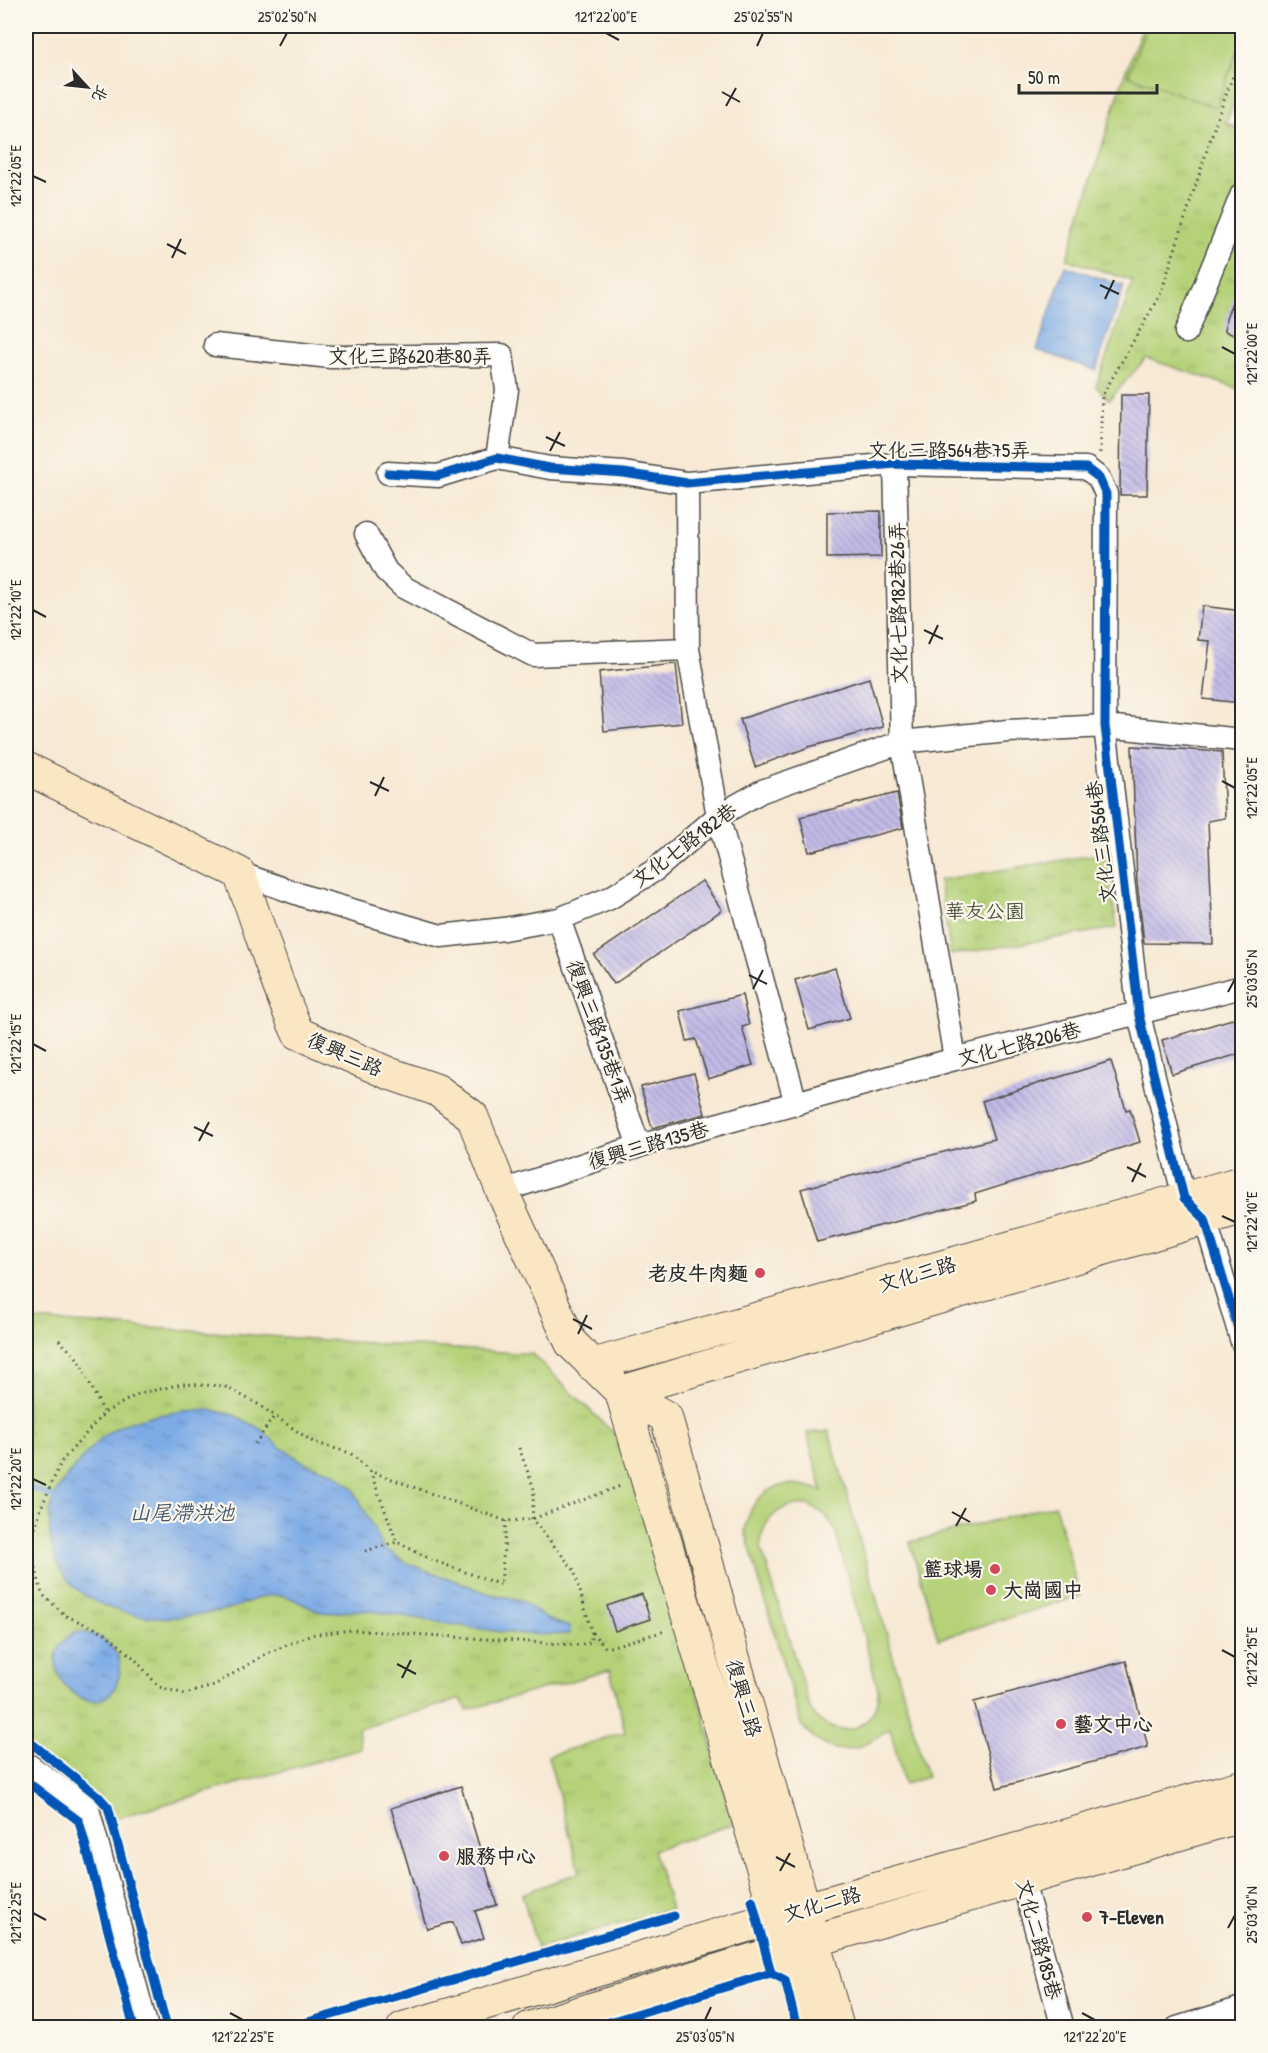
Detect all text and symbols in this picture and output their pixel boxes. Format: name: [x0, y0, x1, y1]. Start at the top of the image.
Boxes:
text: 25°02'50"N: [258, 6, 316, 27]
text: 121°22'00"E: [575, 6, 638, 27]
text: 25°02'55"N: [734, 6, 792, 27]
north arrow: [57, 57, 117, 117]
scale bar: [1019, 57, 1157, 95]
text: 50 m: [1028, 65, 1060, 90]
text: 北: [87, 82, 114, 106]
text: 121°22'05"E: [5, 145, 26, 207]
text: 121°22'00"E: [1241, 322, 1262, 385]
street label: 文化三路620巷80弄: [328, 342, 492, 369]
street label: 文化三路564巷75弄: [868, 436, 1030, 463]
street label: 文化七路182巷26弄: [883, 521, 912, 685]
text: 121°22'10"E: [5, 579, 26, 641]
text: 121°22'05"E: [1241, 757, 1262, 819]
street label: 文化三路564巷: [1079, 778, 1121, 905]
street label: 文化七路182巷: [626, 796, 743, 893]
park label: 華友公園: [945, 897, 1025, 924]
text: 25°03'05"N: [1241, 950, 1262, 1008]
street label: 復興三路135巷1弄: [561, 956, 638, 1108]
text: 121°22'15"E: [5, 1013, 26, 1074]
street label: 文化七路206巷: [954, 1015, 1084, 1072]
street label: 復興三路: [303, 1025, 388, 1083]
street label: 復興三路135巷: [584, 1114, 712, 1175]
text: 121°22'10"E: [1241, 1191, 1262, 1253]
street label: 文化三路: [875, 1249, 960, 1298]
place label: 老皮牛肉麵: [648, 1259, 748, 1286]
marker: 老皮牛肉麵: [753, 1266, 767, 1280]
text: 121°22'20"E: [5, 1447, 26, 1510]
water label: 山尾滯洪池: [130, 1498, 235, 1527]
place label: 籃球場: [923, 1555, 983, 1582]
marker: 籃球場: [988, 1562, 1002, 1576]
place label: 大崗國中: [1003, 1576, 1083, 1603]
marker: 大崗國中: [984, 1583, 998, 1597]
text: 121°22'15"E: [1241, 1626, 1262, 1687]
street label: 復興三路: [720, 1656, 769, 1741]
place label: 藝文中心: [1073, 1710, 1153, 1737]
marker: 藝文中心: [1054, 1717, 1068, 1731]
place label: 服務中心: [456, 1842, 536, 1869]
marker: 服務中心: [437, 1849, 451, 1863]
street label: 文化二路185巷: [1010, 1875, 1069, 2003]
street label: 文化二路: [780, 1879, 865, 1928]
text: 121°22'25"E: [5, 1881, 26, 1944]
text: 25°03'10"N: [1241, 1886, 1262, 1944]
place label: 7-Eleven: [1098, 1903, 1164, 1930]
marker: 7-Eleven: [1080, 1910, 1094, 1924]
text: 121°22'25"E: [212, 2026, 275, 2047]
text: 25°03'05"N: [676, 2026, 734, 2047]
text: 121°22'20"E: [1064, 2026, 1127, 2047]

